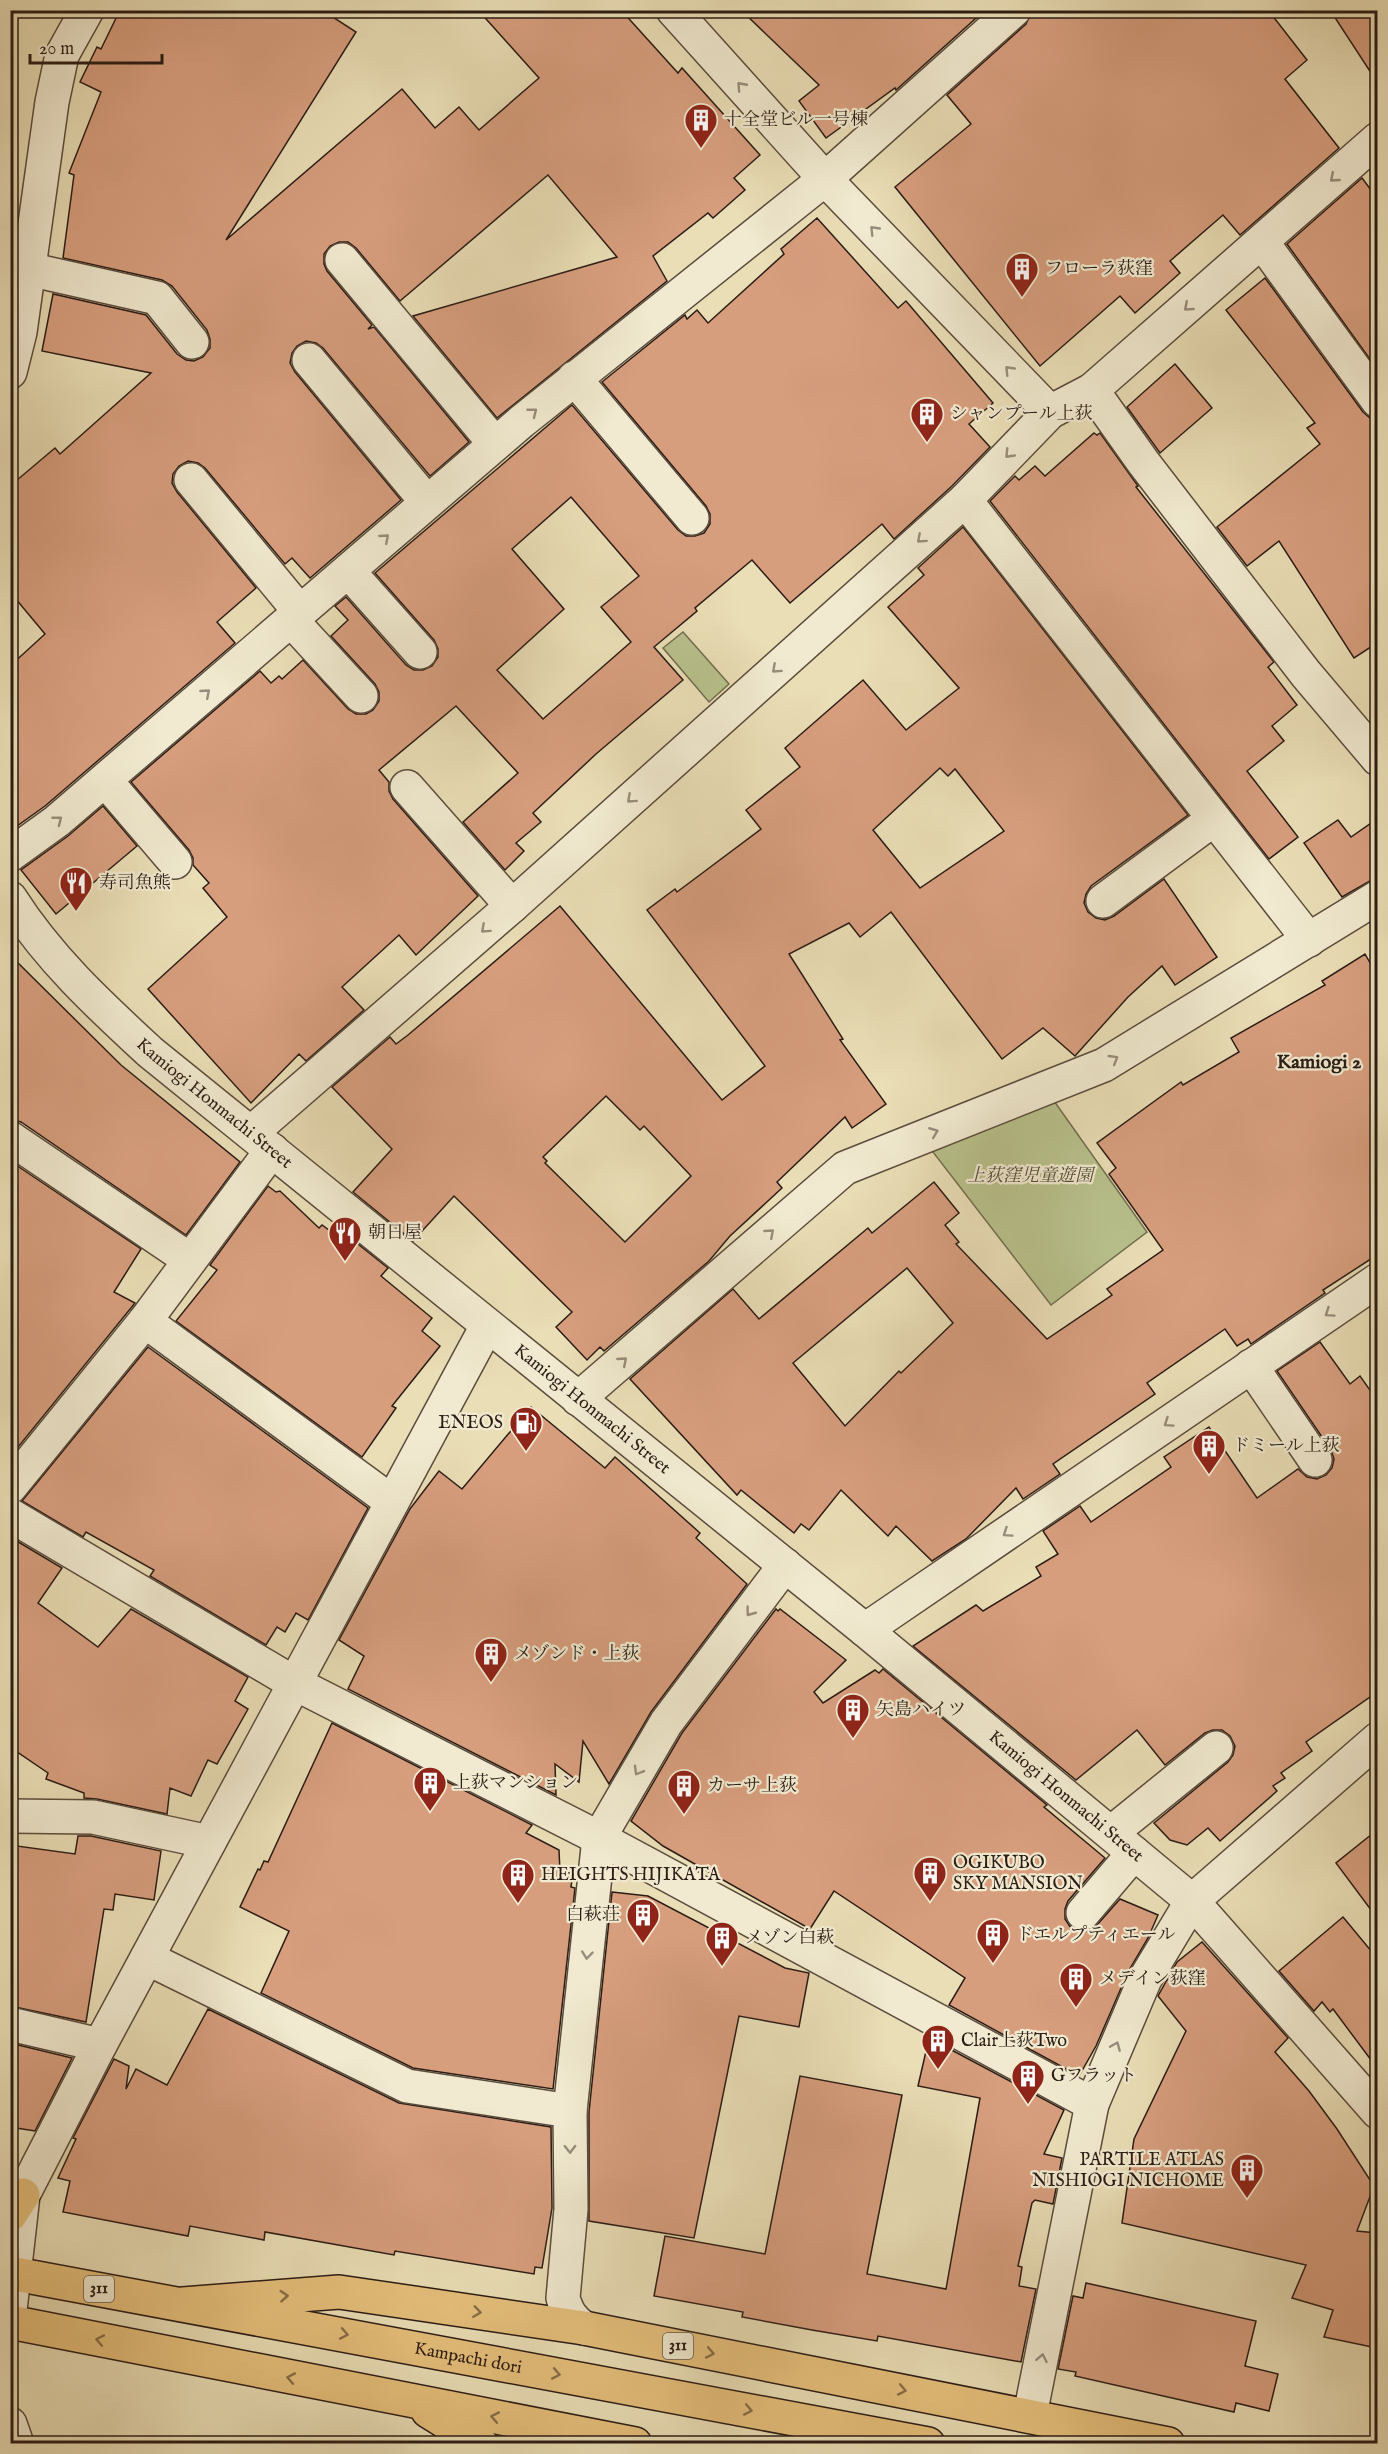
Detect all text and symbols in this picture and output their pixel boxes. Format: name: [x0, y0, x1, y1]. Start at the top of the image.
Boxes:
scale bar: [30, 27, 162, 65]
text: 20 m: [39, 38, 74, 61]
one-way arrow: [737, 83, 748, 93]
building icon: 十全堂ビル一号棟: [683, 102, 719, 149]
place label: 十全堂ビル一号棟: [724, 109, 868, 132]
one-way arrow: [1330, 171, 1341, 182]
one-way arrow: [870, 226, 881, 236]
building icon: フローラ荻窪: [1004, 251, 1040, 298]
place label: フローラ荻窪: [1045, 258, 1153, 281]
one-way arrow: [1184, 300, 1194, 311]
one-way arrow: [1006, 366, 1017, 377]
building icon: シャンプール上荻: [909, 396, 945, 443]
place label: シャンプール上荻: [950, 403, 1093, 426]
one-way arrow: [526, 408, 537, 419]
one-way arrow: [1006, 446, 1017, 457]
one-way arrow: [917, 532, 928, 543]
one-way arrow: [378, 534, 389, 545]
one-way arrow: [772, 662, 783, 673]
one-way arrow: [199, 690, 210, 701]
one-way arrow: [627, 792, 637, 803]
one-way arrow: [51, 817, 62, 828]
restaurant icon: 寿司魚熊: [58, 865, 94, 912]
place label: 寿司魚熊: [99, 872, 171, 895]
one-way arrow: [481, 922, 492, 933]
street label: Kamiogi Honmachi Street: [131, 1033, 297, 1174]
district label: Kamiogi 2: [1277, 1050, 1362, 1075]
one-way arrow: [1108, 1054, 1118, 1066]
one-way arrow: [928, 1127, 938, 1140]
park label: 上荻窪児童遊園: [967, 1165, 1096, 1188]
restaurant icon: 朝日屋: [327, 1215, 363, 1262]
place label: 朝日屋: [368, 1222, 422, 1245]
one-way arrow: [763, 1229, 774, 1240]
one-way arrow: [1325, 1306, 1336, 1317]
street label: Kamiogi Honmachi Street: [509, 1339, 675, 1479]
one-way arrow: [616, 1357, 627, 1368]
fuel station icon: ENEOS: [508, 1405, 544, 1452]
place label: ENEOS: [438, 1412, 503, 1435]
one-way arrow: [1164, 1416, 1175, 1427]
building icon: ドミール上荻: [1191, 1428, 1227, 1475]
place label: ドミール上荻: [1232, 1435, 1340, 1458]
one-way arrow: [1003, 1526, 1014, 1537]
one-way arrow: [746, 1605, 757, 1616]
building icon: メゾンド・上荻: [473, 1636, 509, 1683]
place label: メゾンド・上荻: [514, 1643, 639, 1666]
building icon: 矢島ハイツ: [835, 1692, 871, 1739]
place label: 矢島ハイツ: [876, 1699, 966, 1722]
street label: Kamiogi Honmachi Street: [984, 1725, 1148, 1867]
building icon: 上荻マンション: [412, 1765, 448, 1812]
one-way arrow: [634, 1765, 645, 1775]
building icon: カーサ上荻: [666, 1768, 702, 1815]
place label: 上荻マンション: [453, 1772, 578, 1795]
place label: カーサ上荻: [707, 1775, 797, 1798]
place label: OGIKUBO SKY MANSION: [953, 1852, 1083, 1896]
building icon: OGIKUBO SKY MANSION: [912, 1855, 948, 1902]
building icon: HEIGHTS HIJIKATA: [500, 1857, 536, 1904]
place label: HEIGHTS HIJIKATA: [541, 1864, 721, 1887]
building icon: 白萩荘: [625, 1897, 661, 1944]
place label: 白萩荘: [566, 1904, 620, 1927]
building icon: ドエルプティエール: [975, 1917, 1011, 1964]
building icon: メゾン白萩: [704, 1920, 740, 1967]
place label: ドエルプティエール: [1016, 1924, 1175, 1947]
place label: メゾン白萩: [745, 1927, 834, 1950]
one-way arrow: [581, 1951, 593, 1960]
building icon: メデイン荻窪: [1058, 1961, 1094, 2008]
place label: メデイン荻窪: [1099, 1968, 1206, 1991]
building icon: Clair上荻Two: [920, 2023, 956, 2070]
place label: Clair上荻Two: [961, 2030, 1067, 2053]
one-way arrow: [1109, 2042, 1121, 2053]
building icon: Gフラット: [1010, 2058, 1046, 2105]
place label: Gフラット: [1051, 2065, 1137, 2088]
one-way arrow: [564, 2145, 576, 2154]
place label: PARTILE ATLAS NISHIOGI NICHOME: [1032, 2149, 1224, 2193]
building icon: PARTILE ATLAS NISHIOGI NICHOME: [1229, 2152, 1265, 2199]
road number: 311: [84, 2276, 114, 2302]
one-way arrow: [279, 2290, 288, 2303]
one-way arrow: [472, 2306, 482, 2318]
one-way arrow: [339, 2327, 349, 2340]
road number: 311: [663, 2333, 693, 2359]
one-way arrow: [95, 2334, 105, 2347]
street label: Kampachi dori: [412, 2337, 524, 2380]
one-way arrow: [705, 2346, 715, 2359]
one-way arrow: [1035, 2353, 1048, 2363]
one-way arrow: [551, 2367, 561, 2380]
one-way arrow: [287, 2372, 297, 2385]
one-way arrow: [896, 2383, 906, 2396]
one-way arrow: [743, 2403, 753, 2416]
one-way arrow: [491, 2411, 501, 2424]

